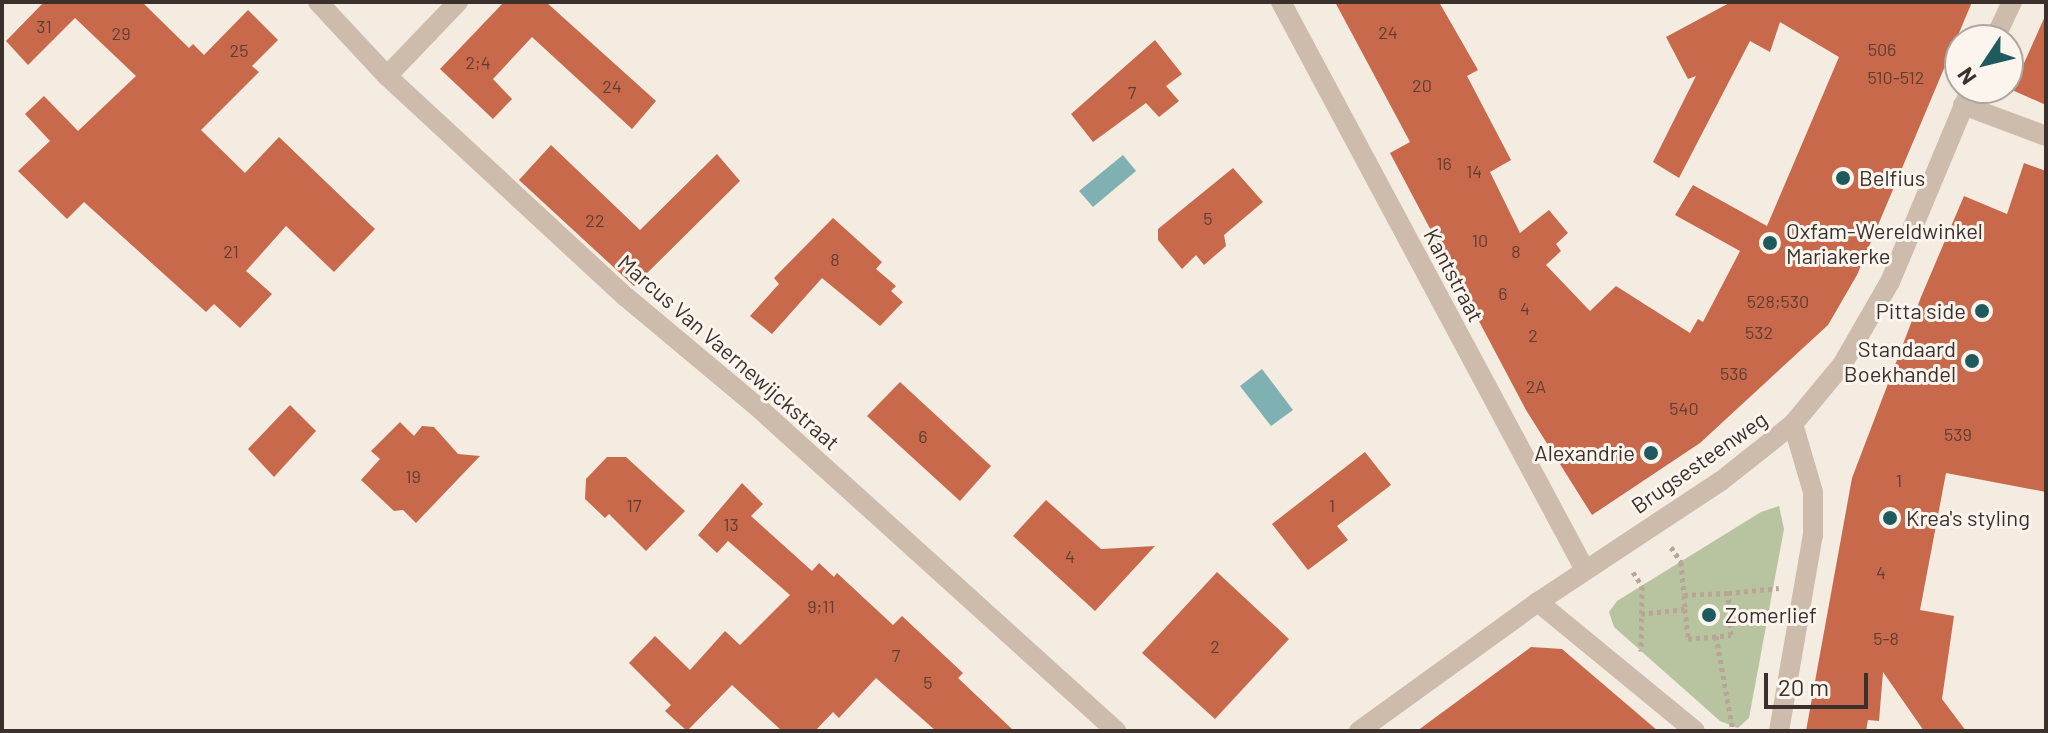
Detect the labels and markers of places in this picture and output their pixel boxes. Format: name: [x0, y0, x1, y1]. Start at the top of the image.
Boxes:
place label: Belfius: [1859, 165, 1925, 191]
marker: Belfius: [1834, 169, 1852, 187]
place label: Oxfam-Wereldwinkel Mariakerke: [1786, 217, 1983, 268]
marker: Oxfam-Wereldwinkel Mariakerke: [1761, 234, 1779, 252]
place label: Pitta side: [1876, 298, 1966, 324]
marker: Pitta side: [1973, 302, 1991, 320]
place label: Standaard Boekhandel: [1844, 335, 1956, 386]
marker: Standaard Boekhandel: [1963, 352, 1981, 370]
place label: Alexandrie: [1534, 440, 1635, 466]
marker: Alexandrie: [1642, 444, 1660, 462]
place label: Krea's styling: [1906, 505, 2030, 531]
marker: Krea's styling: [1881, 509, 1899, 527]
place label: Zomerlief: [1725, 602, 1817, 628]
marker: Zomerlief: [1700, 606, 1718, 624]

